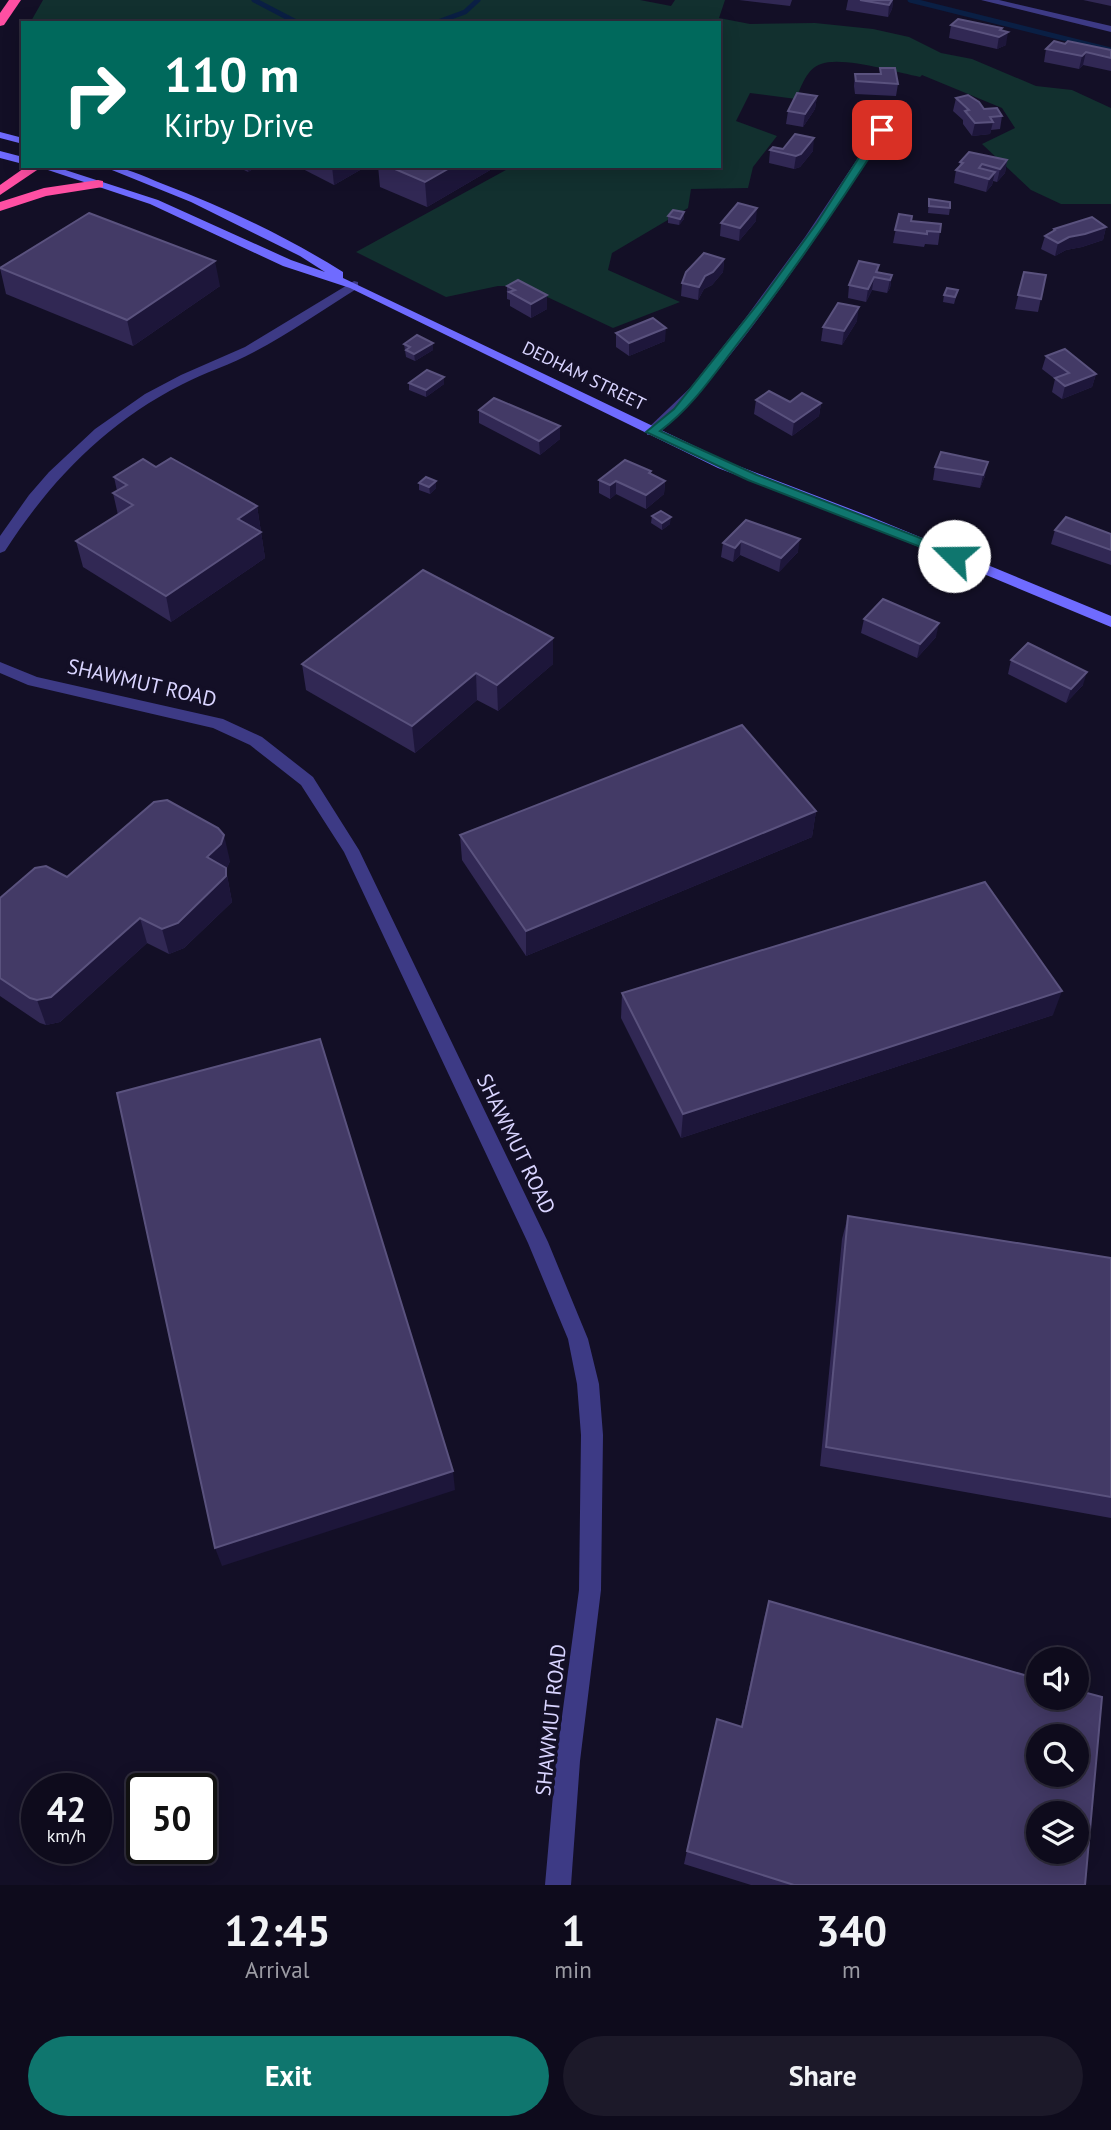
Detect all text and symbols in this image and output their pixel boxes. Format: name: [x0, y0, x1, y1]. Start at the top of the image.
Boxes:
text: 110 m: [164, 42, 299, 106]
icon: right: [49, 49, 140, 140]
pin: [852, 100, 912, 160]
text: Kirby Drive: [164, 104, 314, 146]
icon: arrive: [863, 111, 901, 149]
street label: DEDHAM STREET: [519, 336, 650, 415]
position arrow: [917, 519, 991, 593]
street label: SHAWMUT ROAD: [65, 652, 219, 713]
street label: SHAWMUT ROAD: [471, 1069, 562, 1218]
street label: SHAWMUT ROAD: [529, 1643, 572, 1797]
map controls: [1026, 1647, 1089, 1864]
button: sound: [1026, 1647, 1089, 1710]
button: search: [1026, 1724, 1089, 1787]
speed limit sign: 50: [126, 1773, 217, 1864]
text: 42: [47, 1786, 86, 1832]
button: layers: [1026, 1801, 1089, 1864]
text: km/h: [47, 1824, 86, 1847]
text: 12:45: [224, 1903, 330, 1958]
text: 1: [561, 1903, 585, 1958]
text: 340: [816, 1903, 887, 1958]
text: Arrival: [245, 1955, 309, 1984]
text: min: [554, 1955, 592, 1984]
text: m: [842, 1955, 861, 1984]
button: Exit: [28, 2036, 549, 2116]
button: Share: [563, 2036, 1083, 2116]

